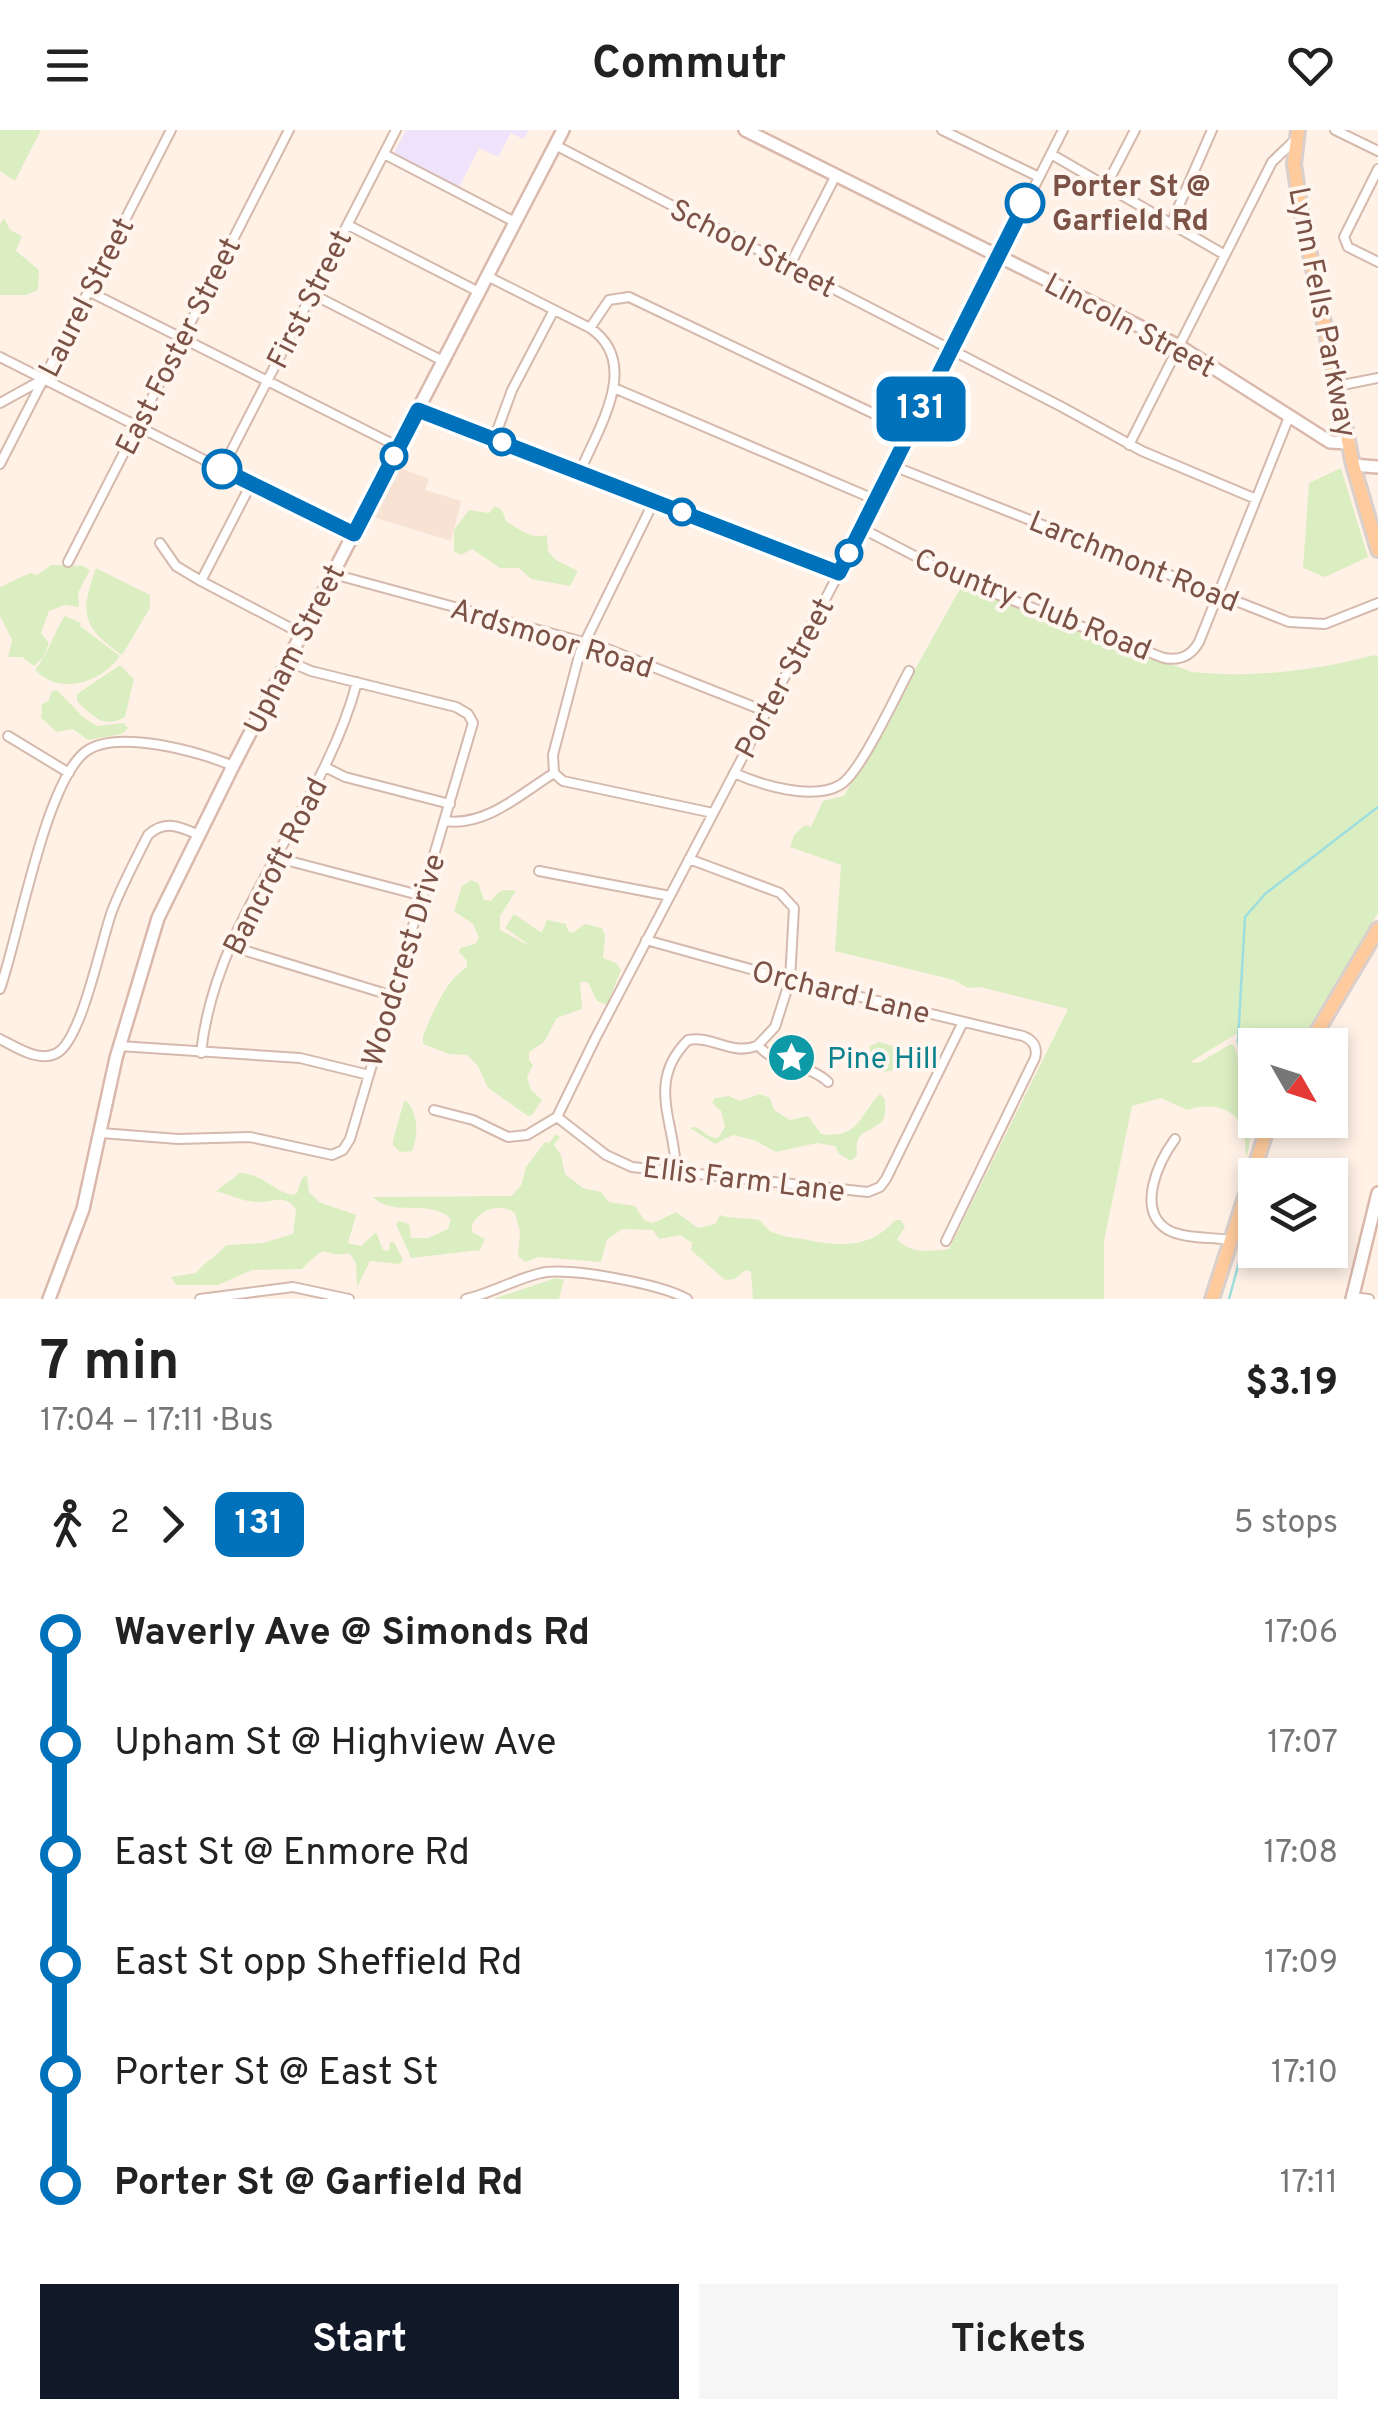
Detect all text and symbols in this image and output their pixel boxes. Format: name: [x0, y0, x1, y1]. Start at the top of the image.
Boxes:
text: Commutr: [592, 37, 786, 94]
icon: menu: [40, 38, 95, 93]
icon: heart: [1283, 38, 1338, 93]
place label: Porter St @ Garfield Rd: [1052, 170, 1211, 241]
marker: Porter St @ Garfield Rd: [1006, 184, 1044, 222]
street label: Lynn Fells Parkway: [1278, 184, 1363, 441]
street label: School Street: [663, 193, 841, 308]
street label: Laurel Street: [32, 212, 144, 384]
street label: First Street: [261, 225, 362, 376]
street label: East Foster Street: [109, 232, 251, 462]
street label: Lincoln Street: [1037, 267, 1221, 388]
line badge: 131: [864, 376, 978, 442]
text: 131: [897, 387, 945, 431]
unlabelled marker: [489, 429, 515, 455]
unlabelled marker: [381, 443, 407, 469]
unlabelled marker: [203, 450, 241, 488]
unlabelled marker: [669, 499, 695, 525]
street label: Larchmont Road: [1023, 504, 1243, 622]
unlabelled marker: [836, 540, 862, 566]
street label: Country Club Road: [908, 542, 1156, 671]
street label: Upham Street: [238, 559, 355, 741]
street label: Ardsmoor Road: [445, 592, 657, 689]
street label: Porter Street: [728, 593, 844, 766]
street label: Bancroft Road: [217, 772, 338, 962]
street label: Woodcrest Drive: [355, 850, 455, 1072]
street label: Orchard Lane: [747, 954, 933, 1034]
north arrow: [1238, 1028, 1348, 1138]
map controls: [1238, 1028, 1348, 1268]
place icon: Pine Hill: [766, 1032, 818, 1084]
place label: Pine Hill: [827, 1042, 938, 1079]
street label: Ellis Farm Lane: [640, 1151, 847, 1212]
button: layers: [1238, 1158, 1348, 1268]
text: 7 min: [40, 1329, 180, 1399]
text: $3.19: [1245, 1360, 1338, 1409]
text: 17:04 – 17:11 · Bus: [40, 1402, 274, 1442]
icon: walk: [40, 1497, 95, 1552]
icon: forward: [145, 1497, 200, 1552]
text: 131: [235, 1502, 284, 1546]
text: 2: [110, 1504, 130, 1544]
text: 5 stops: [1234, 1504, 1338, 1544]
text: Waverly Ave @ Simonds Rd: [114, 1610, 590, 1659]
text: 17:06: [1264, 1614, 1338, 1654]
text: Upham St @ Highview Ave: [114, 1720, 557, 1769]
text: 17:07: [1267, 1724, 1338, 1764]
text: East St @ Enmore Rd: [114, 1830, 470, 1879]
text: 17:08: [1263, 1834, 1338, 1874]
text: East St opp Sheffield Rd: [114, 1940, 522, 1989]
text: 17:09: [1264, 1944, 1338, 1984]
text: Porter St @ East St: [114, 2050, 438, 2099]
text: 17:10: [1271, 2054, 1338, 2094]
text: Porter St @ Garfield Rd: [114, 2160, 523, 2209]
text: 17:11: [1280, 2164, 1338, 2204]
button: Start: [40, 2284, 679, 2399]
button: Tickets: [699, 2284, 1338, 2399]

